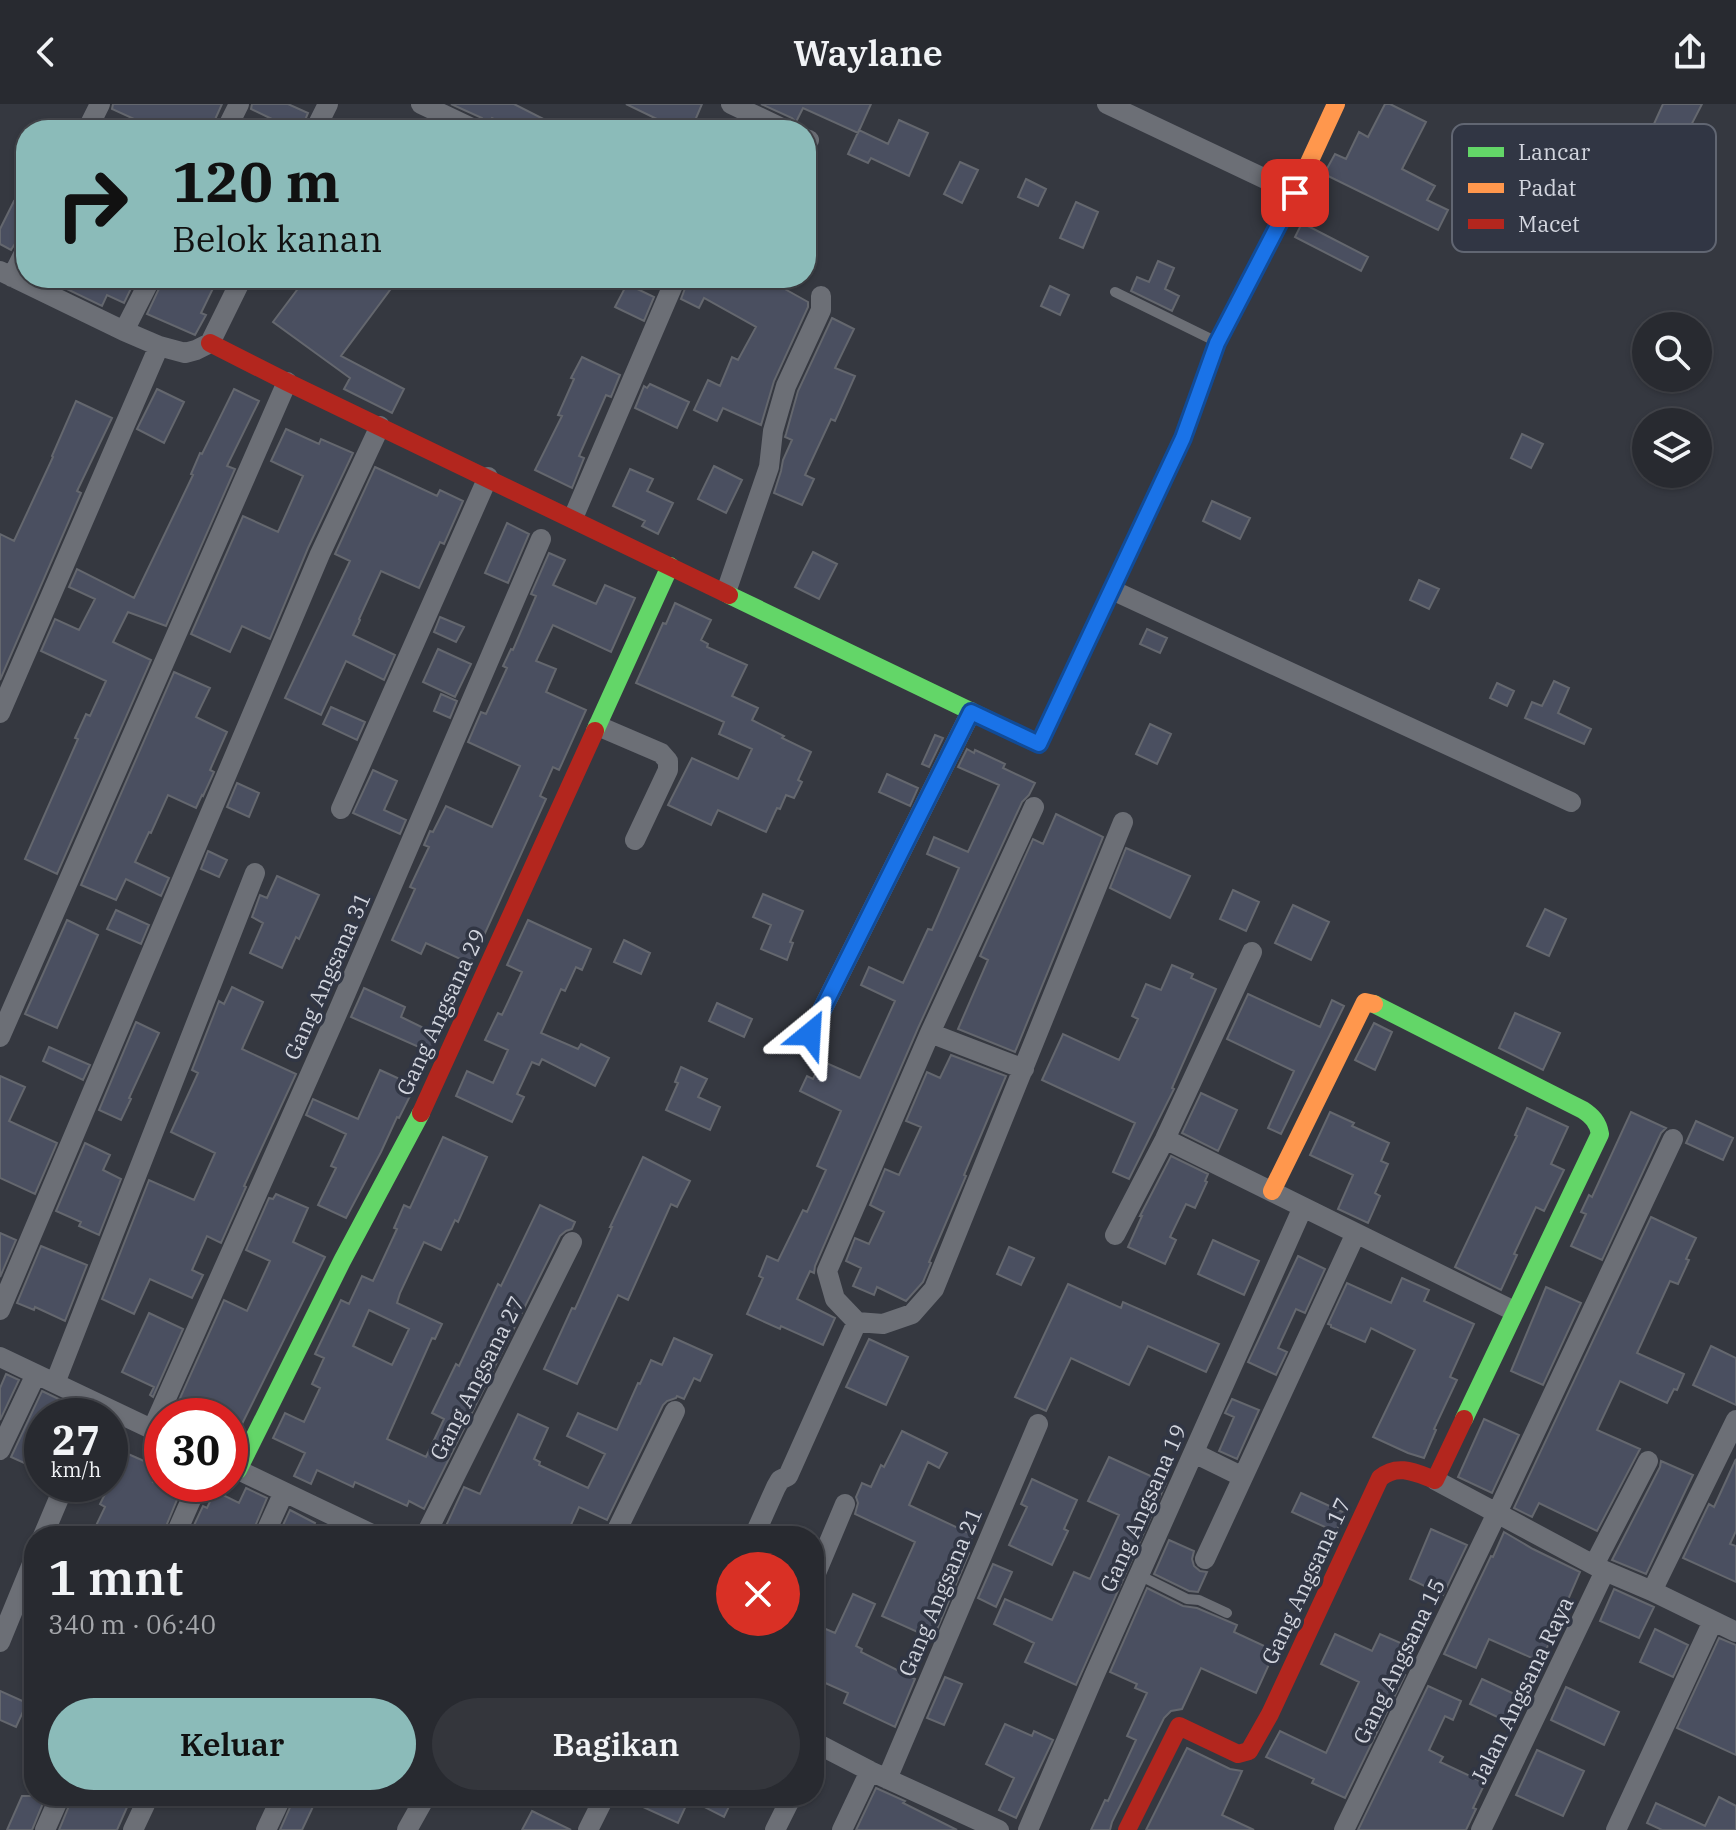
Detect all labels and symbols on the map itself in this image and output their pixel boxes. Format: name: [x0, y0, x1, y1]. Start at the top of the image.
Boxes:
legend: [1452, 124, 1716, 252]
text: Lancar: [1518, 137, 1590, 166]
pin: [1261, 159, 1329, 227]
text: Padat: [1518, 173, 1577, 202]
text: Macet: [1518, 209, 1580, 238]
street label: Gang Angsana 31: [277, 887, 377, 1064]
street label: Gang Angsana 29: [389, 924, 492, 1100]
position arrow: [768, 992, 852, 1076]
street label: Gang Angsana 27: [423, 1291, 530, 1465]
speed limit sign: 30: [144, 1398, 248, 1502]
street label: Gang Angsana 19: [1093, 1419, 1193, 1596]
street label: Gang Angsana 17: [1254, 1493, 1357, 1669]
street label: Gang Angsana 21: [891, 1503, 988, 1681]
street label: Gang Angsana 15: [1346, 1573, 1451, 1748]
street label: Jalan Angsana Raya: [1464, 1591, 1579, 1788]

